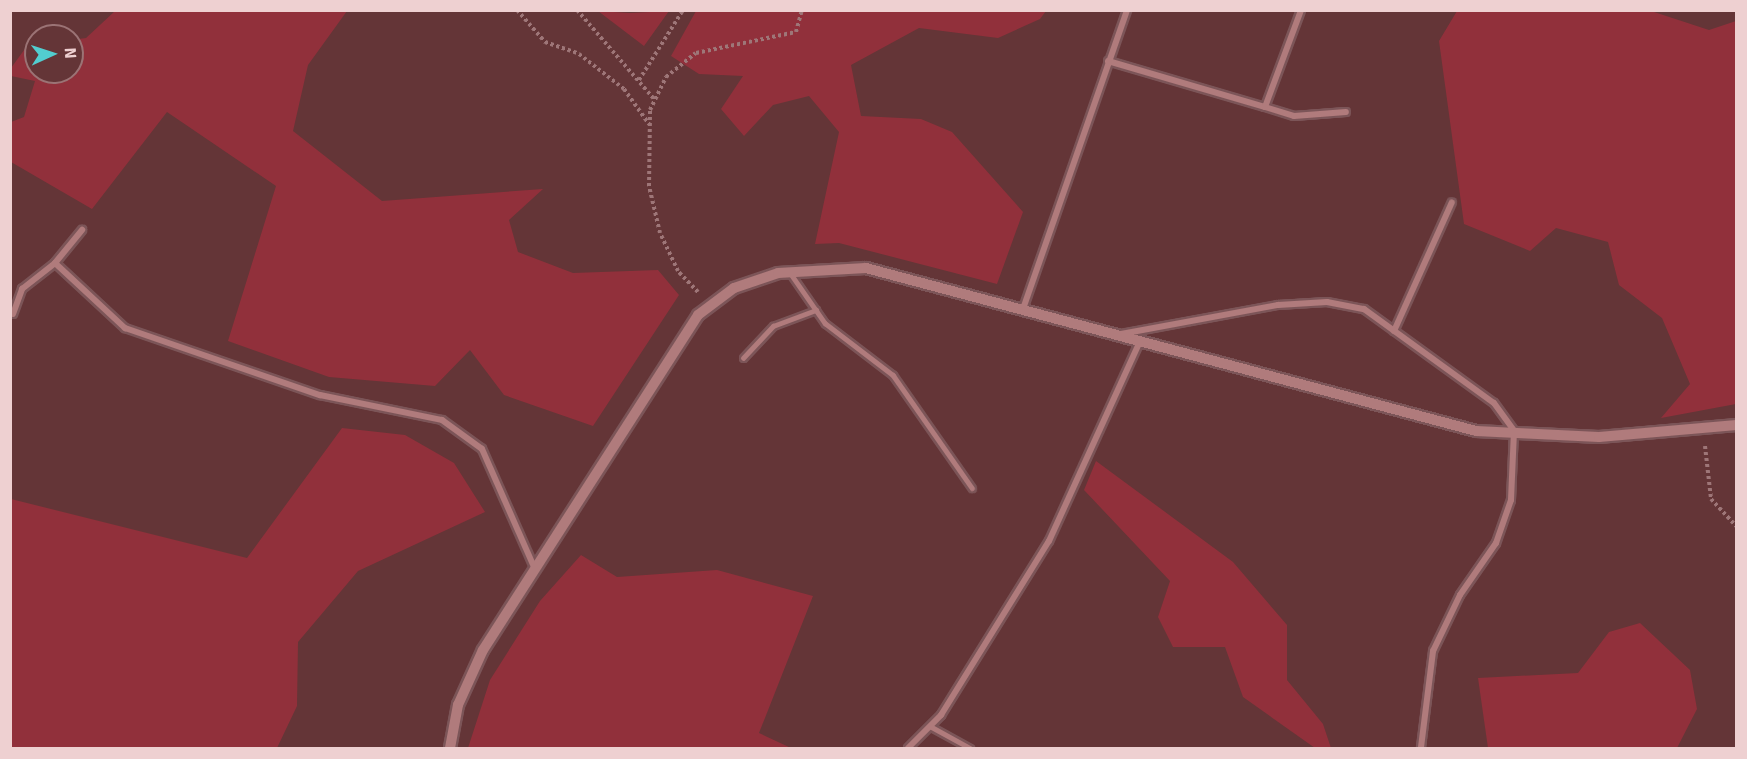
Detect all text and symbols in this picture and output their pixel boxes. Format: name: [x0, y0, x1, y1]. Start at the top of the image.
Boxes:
north arrow: [24, 24, 84, 84]
text: N: [60, 47, 80, 59]

